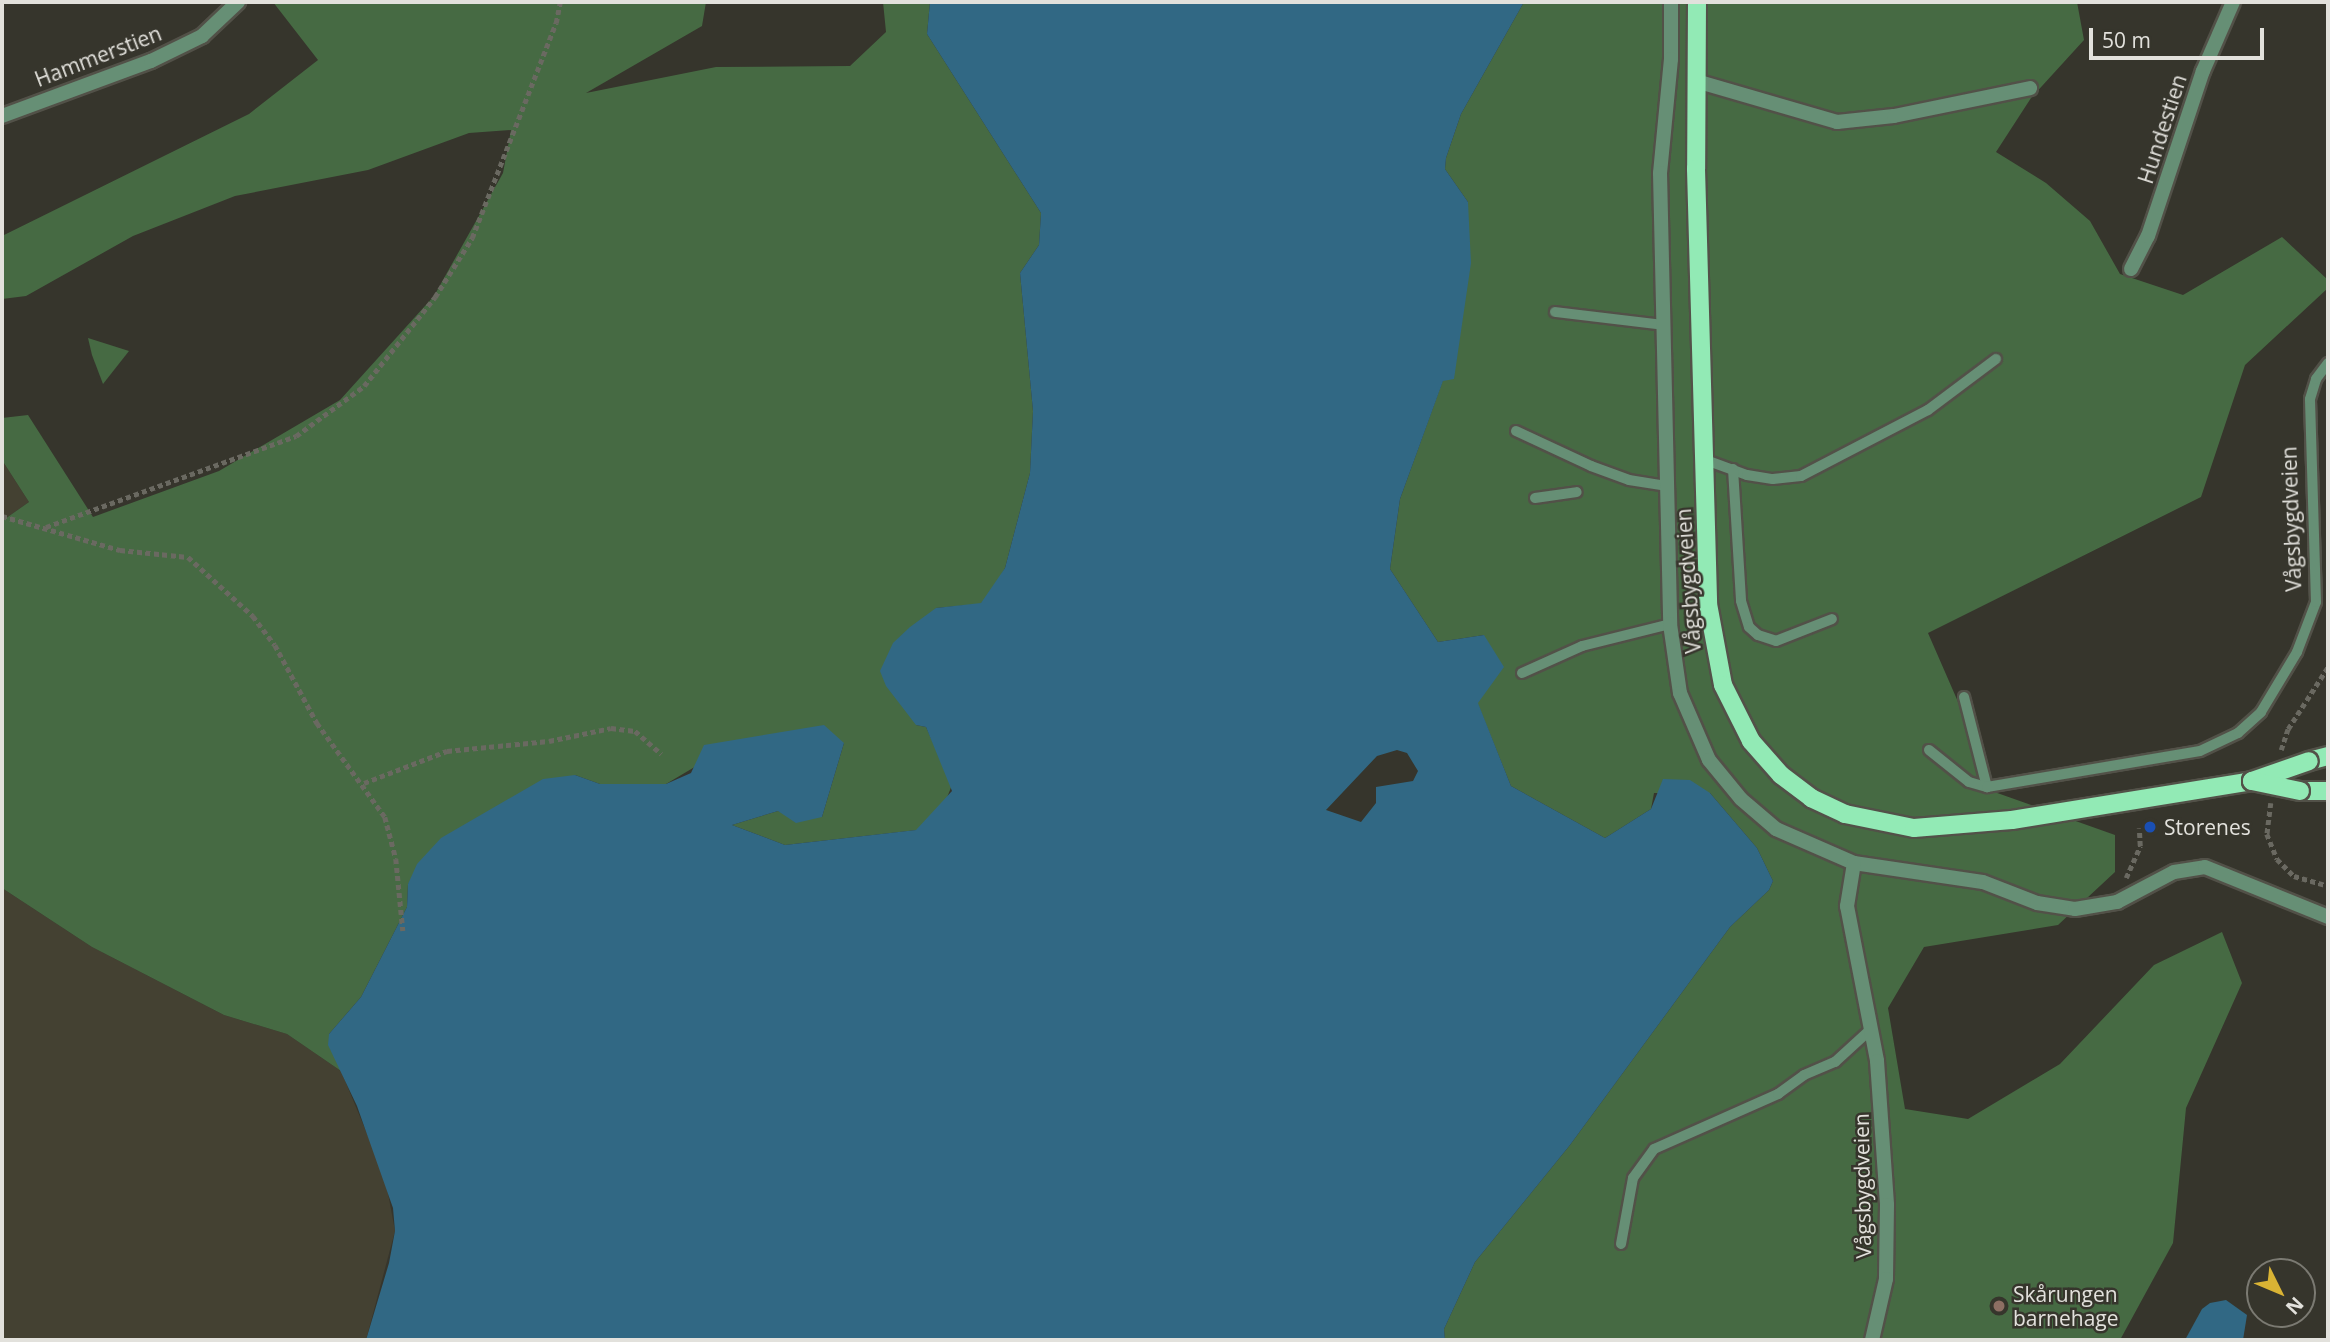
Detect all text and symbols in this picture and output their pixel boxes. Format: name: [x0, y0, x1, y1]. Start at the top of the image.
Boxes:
scale bar: [2092, 14, 2267, 58]
street label: Hammerstien: [31, 20, 165, 92]
text: 50 m: [2102, 26, 2151, 54]
street label: Hundestien: [2133, 71, 2191, 187]
street label: Vågsbygdveien: [2276, 446, 2306, 592]
street label: Vågsbygdveien: [1670, 508, 1706, 654]
place label: Storenes: [2164, 814, 2251, 840]
marker: Storenes: [2142, 819, 2158, 835]
street label: Vågsbygdveien: [1848, 1113, 1876, 1259]
north arrow: [2246, 1258, 2316, 1328]
place label: Skårungen barnehage: [2013, 1281, 2119, 1331]
text: N: [2280, 1291, 2310, 1320]
marker: Skårungen barnehage: [1991, 1298, 2007, 1314]

